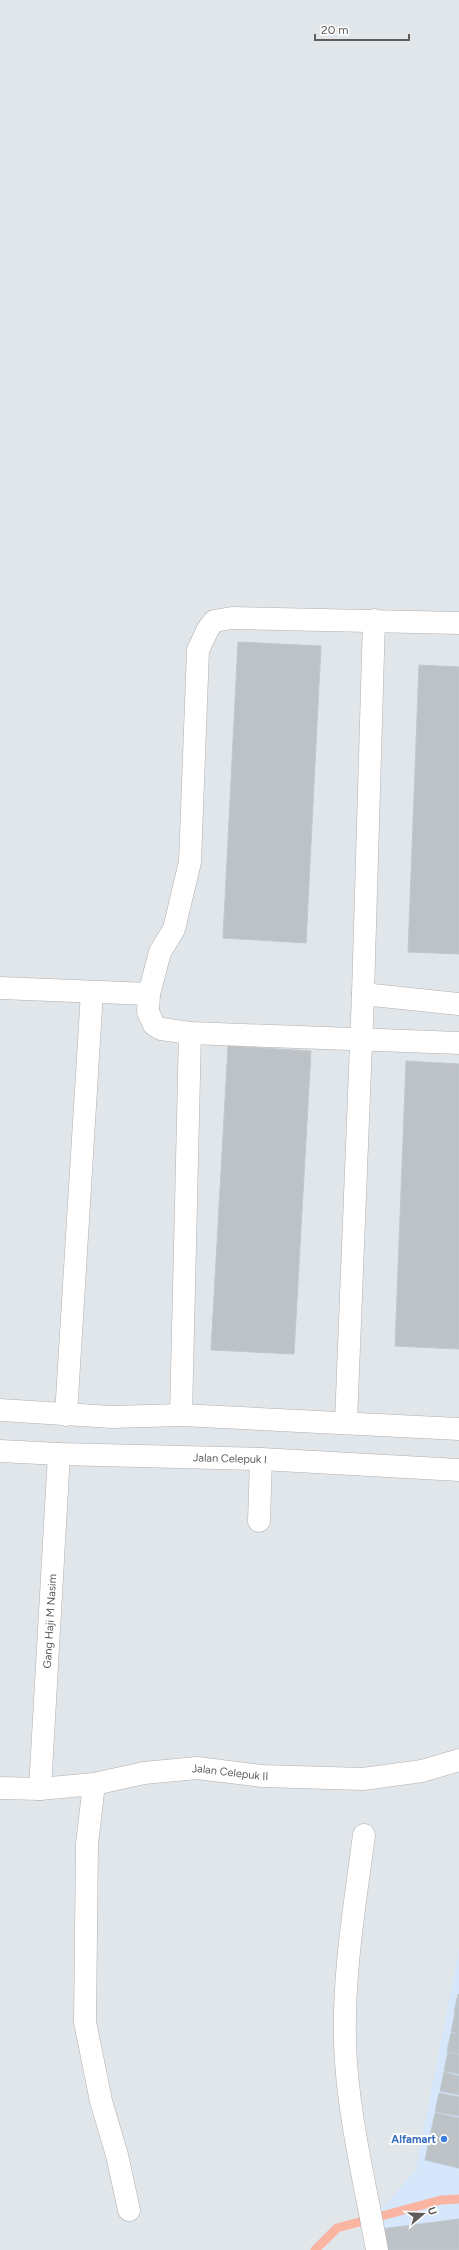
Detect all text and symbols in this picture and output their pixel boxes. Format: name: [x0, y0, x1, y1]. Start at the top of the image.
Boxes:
scale bar: [315, 16, 409, 42]
text: 20 m: [321, 23, 349, 37]
street label: Jalan Celepuk I: [193, 1451, 267, 1466]
street label: Gang Haji M Nasim: [40, 1574, 59, 1669]
street label: Jalan Celepuk II: [191, 1761, 269, 1783]
place label: Alfamart: [391, 2133, 437, 2146]
marker: Alfamart: [439, 2134, 449, 2144]
north arrow: [403, 2194, 443, 2234]
text: U: [425, 2205, 439, 2217]

